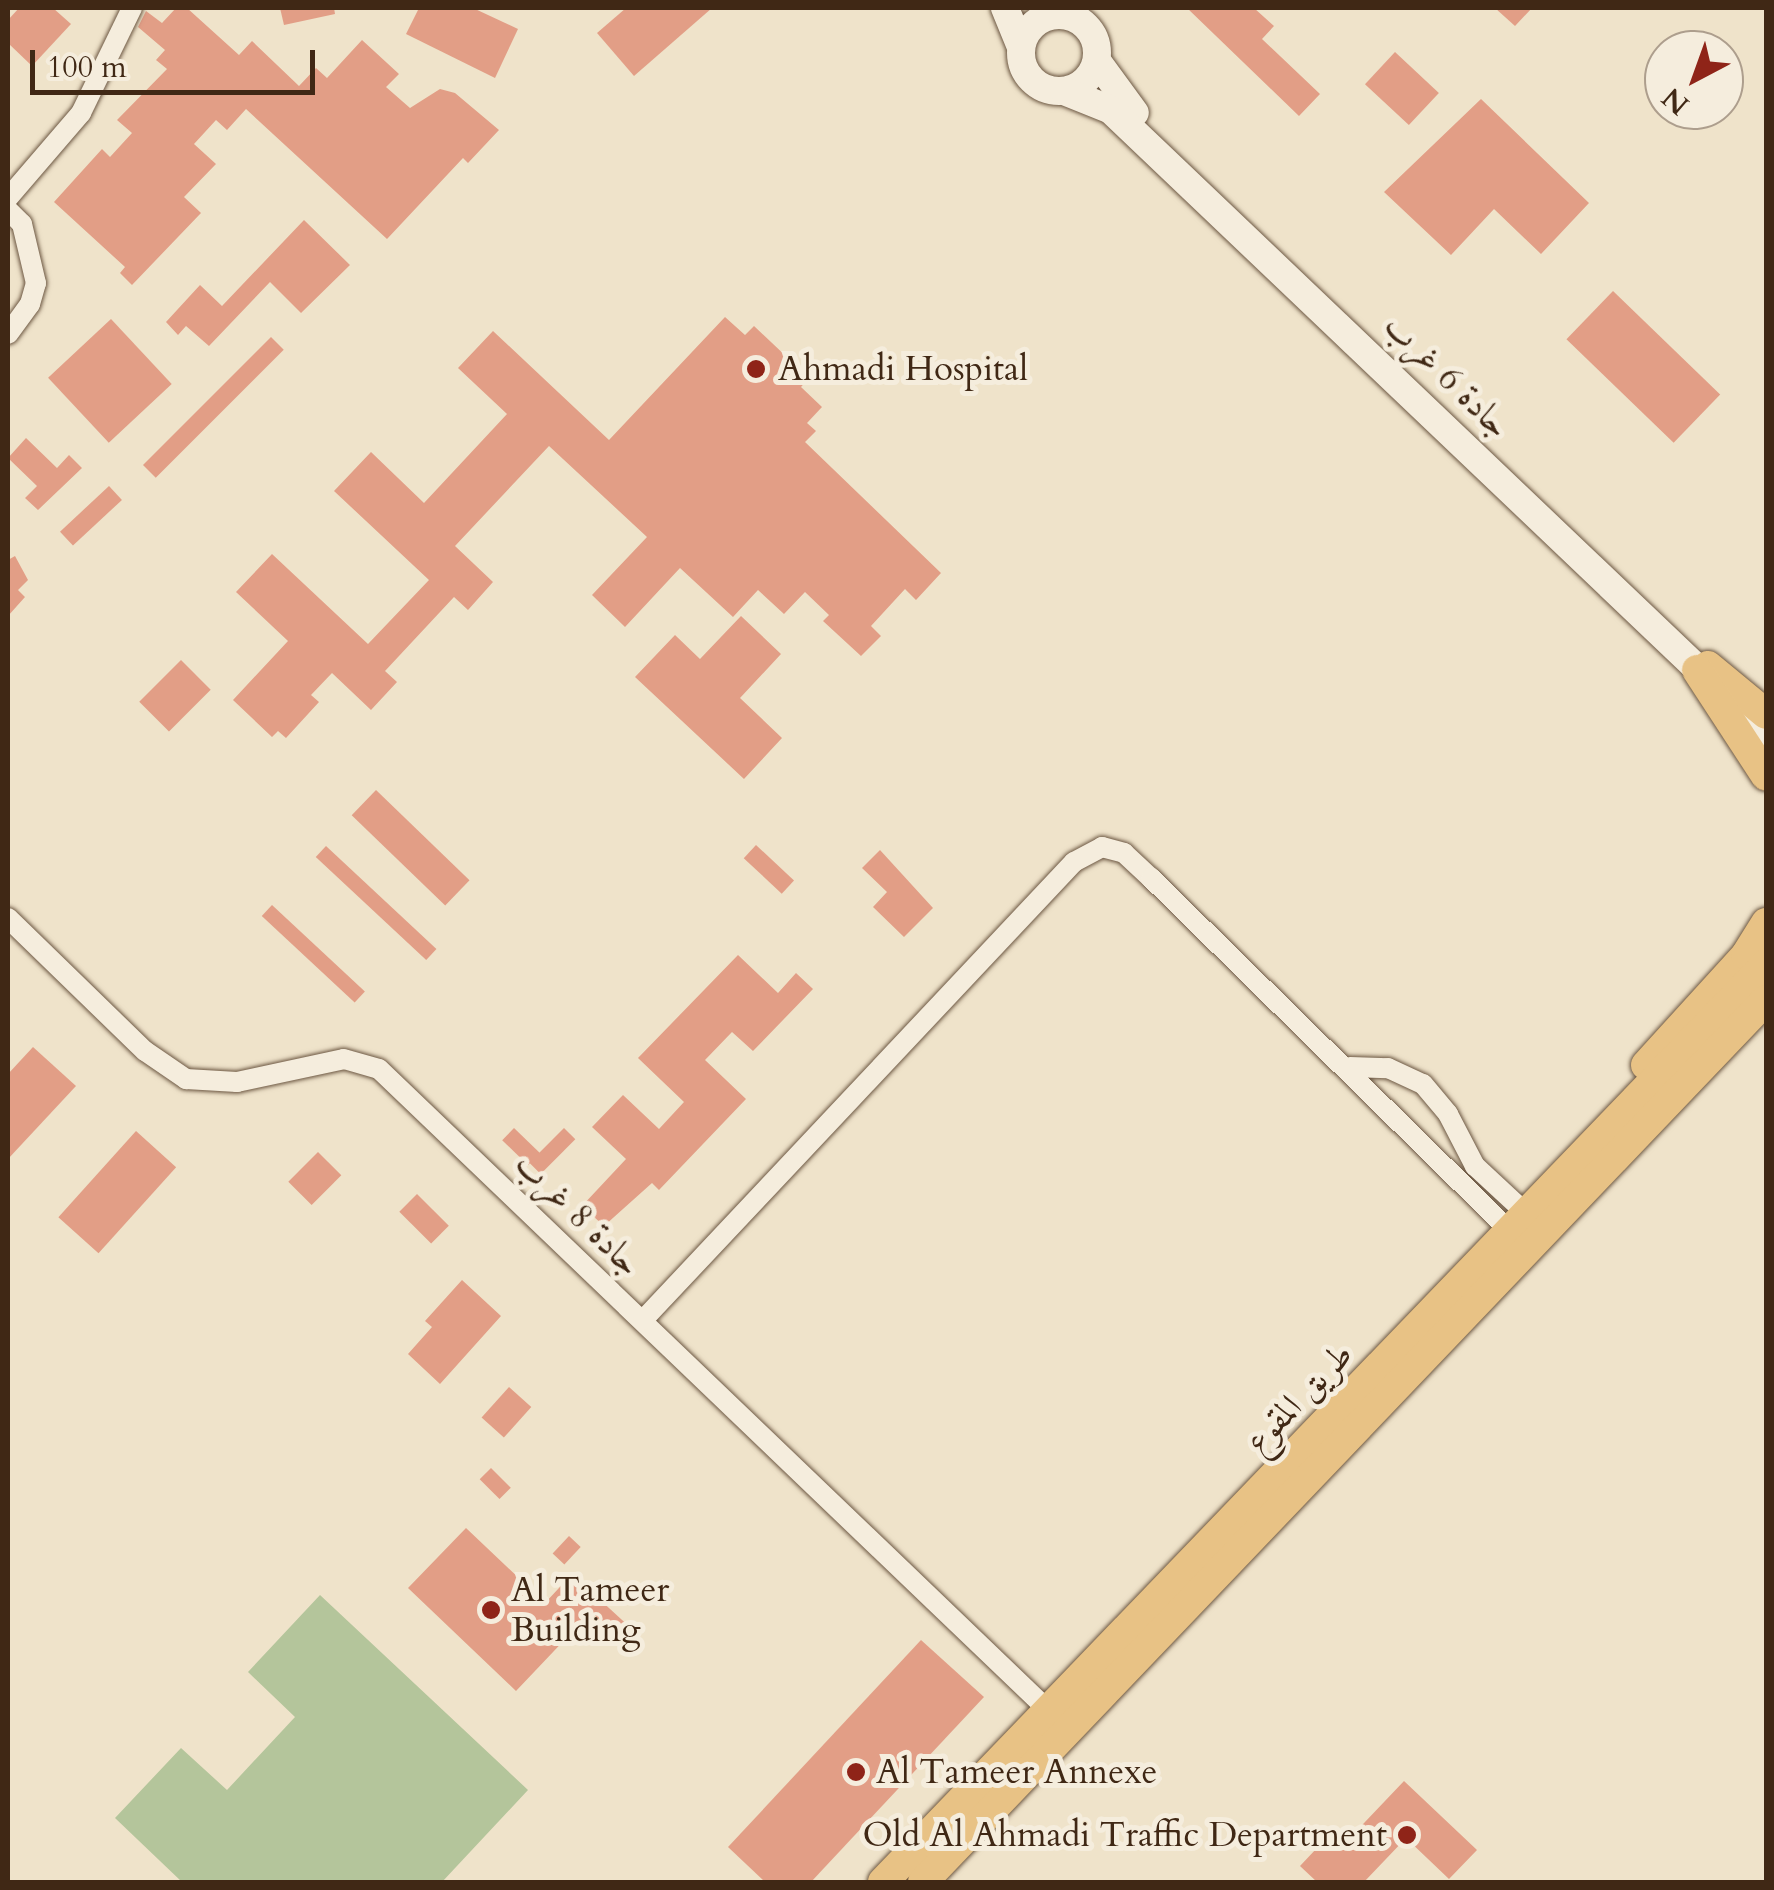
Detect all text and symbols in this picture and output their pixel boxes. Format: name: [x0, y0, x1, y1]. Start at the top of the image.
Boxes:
scale bar: [35, 30, 320, 92]
north arrow: [1644, 30, 1744, 130]
text: 100 m: [47, 47, 127, 88]
text: N: [1654, 79, 1697, 123]
street label: جادة 6 غرب: [1375, 305, 1519, 447]
place label: Ahmadi Hospital: [778, 348, 1028, 390]
marker: Ahmadi Hospital: [743, 356, 769, 382]
street label: جادة 8 غرب: [506, 1143, 650, 1285]
street label: طريق المقوع: [1236, 1334, 1362, 1462]
place label: Al Tameer Building: [511, 1569, 669, 1651]
marker: Al Tameer Building: [480, 1599, 502, 1621]
place label: Al Tameer Annexe: [876, 1751, 1157, 1793]
marker: Al Tameer Annexe: [845, 1761, 867, 1783]
place label: Old Al Ahmadi Traffic Department: [862, 1814, 1387, 1856]
marker: Old Al Ahmadi Traffic Department: [1396, 1824, 1418, 1846]

